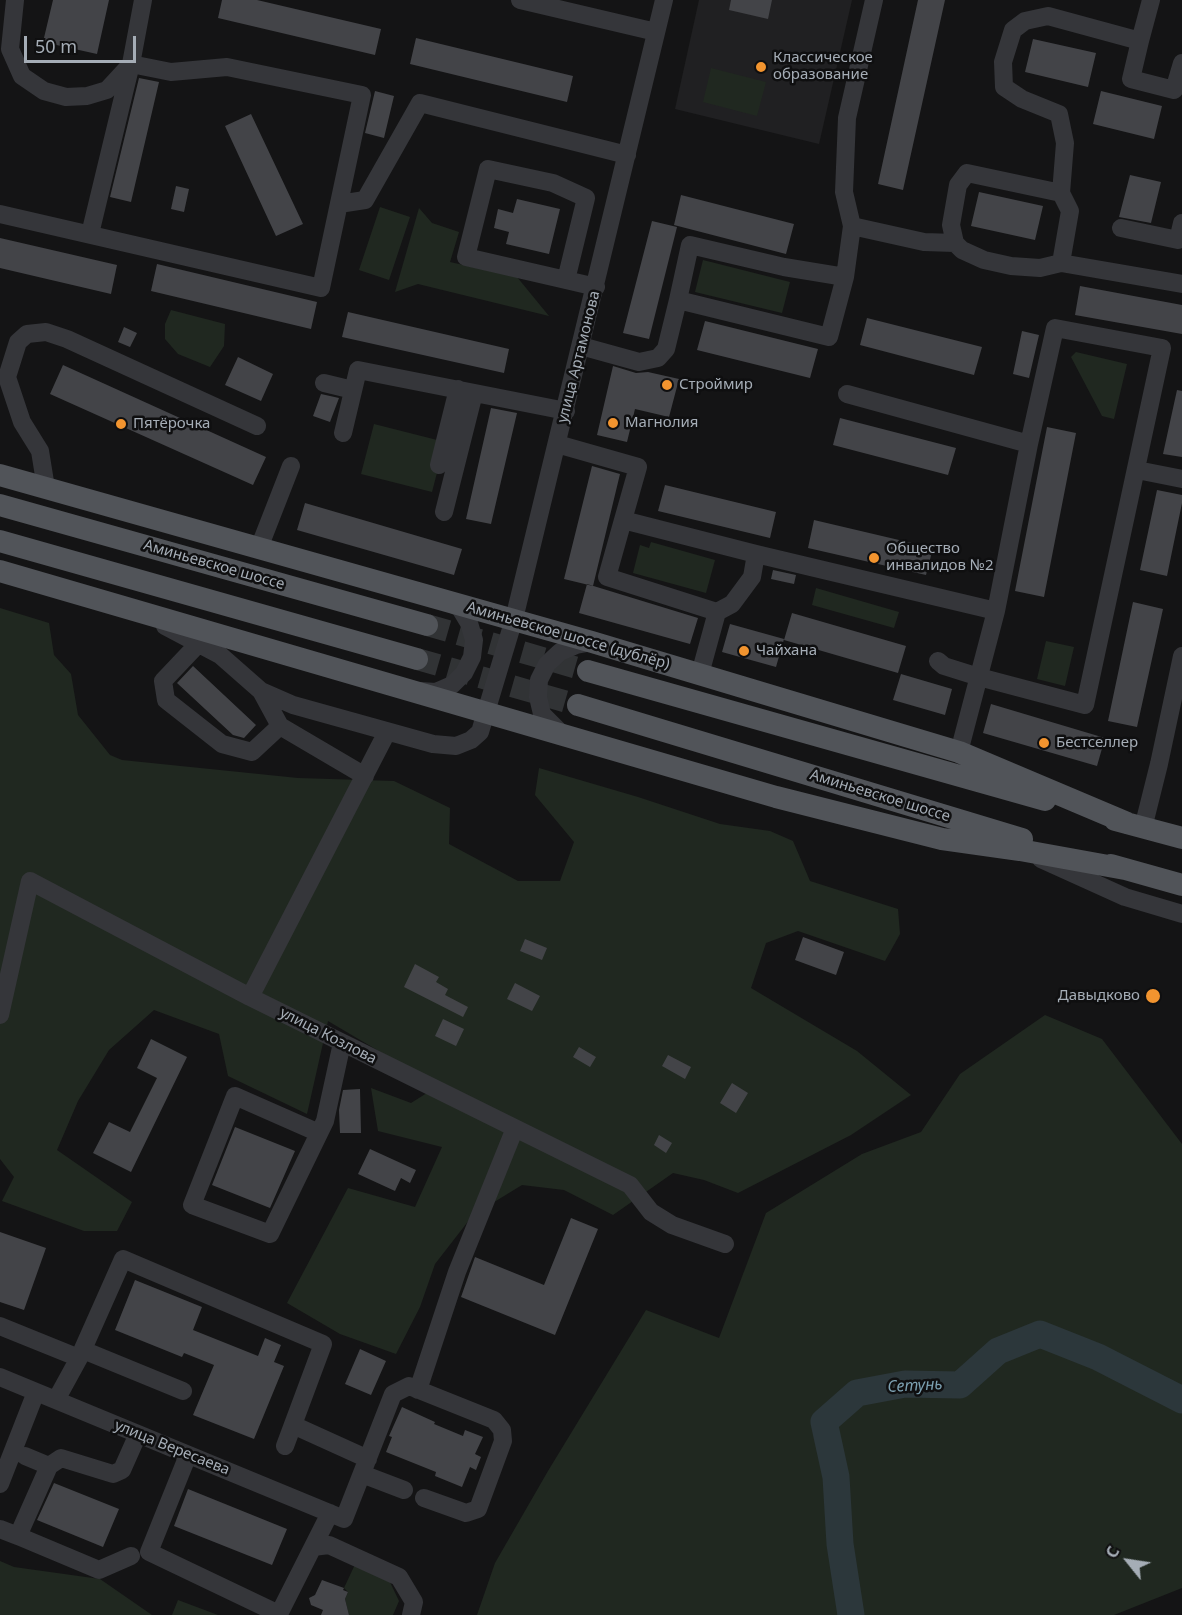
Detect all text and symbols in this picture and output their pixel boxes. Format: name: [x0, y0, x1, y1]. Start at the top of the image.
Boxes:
scale bar: [27, 24, 140, 62]
text: 50 m: [35, 34, 77, 58]
place label: Классическое образование: [773, 49, 873, 84]
marker: Классическое образование: [754, 60, 768, 74]
street label: улица Артамонова: [554, 289, 604, 425]
place label: Строймир: [679, 376, 753, 394]
marker: Строймир: [660, 378, 674, 392]
place label: Магнолия: [625, 414, 698, 432]
place label: Пятёрочка: [133, 415, 210, 433]
marker: Магнолия: [606, 416, 620, 430]
marker: Пятёрочка: [114, 417, 128, 431]
street label: Аминьевское шоссе: [141, 536, 287, 594]
place label: Общество инвалидов №2: [886, 540, 994, 575]
marker: Общество инвалидов №2: [867, 551, 881, 565]
street label: Аминьевское шоссе (дублёр): [464, 598, 672, 674]
place label: Чайхана: [756, 642, 817, 660]
marker: Чайхана: [737, 644, 751, 658]
place label: Бестселлер: [1056, 734, 1138, 752]
marker: Бестселлер: [1037, 736, 1051, 750]
street label: Аминьевское шоссе: [808, 766, 952, 826]
place label: Давыдково: [1058, 987, 1140, 1005]
marker: Давыдково: [1144, 987, 1162, 1005]
street label: улица Козлова: [277, 1004, 379, 1068]
water label: Сетунь: [887, 1375, 943, 1397]
street label: улица Вересаева: [112, 1417, 232, 1479]
north arrow: [1098, 1531, 1158, 1591]
text: С: [1100, 1542, 1125, 1562]

